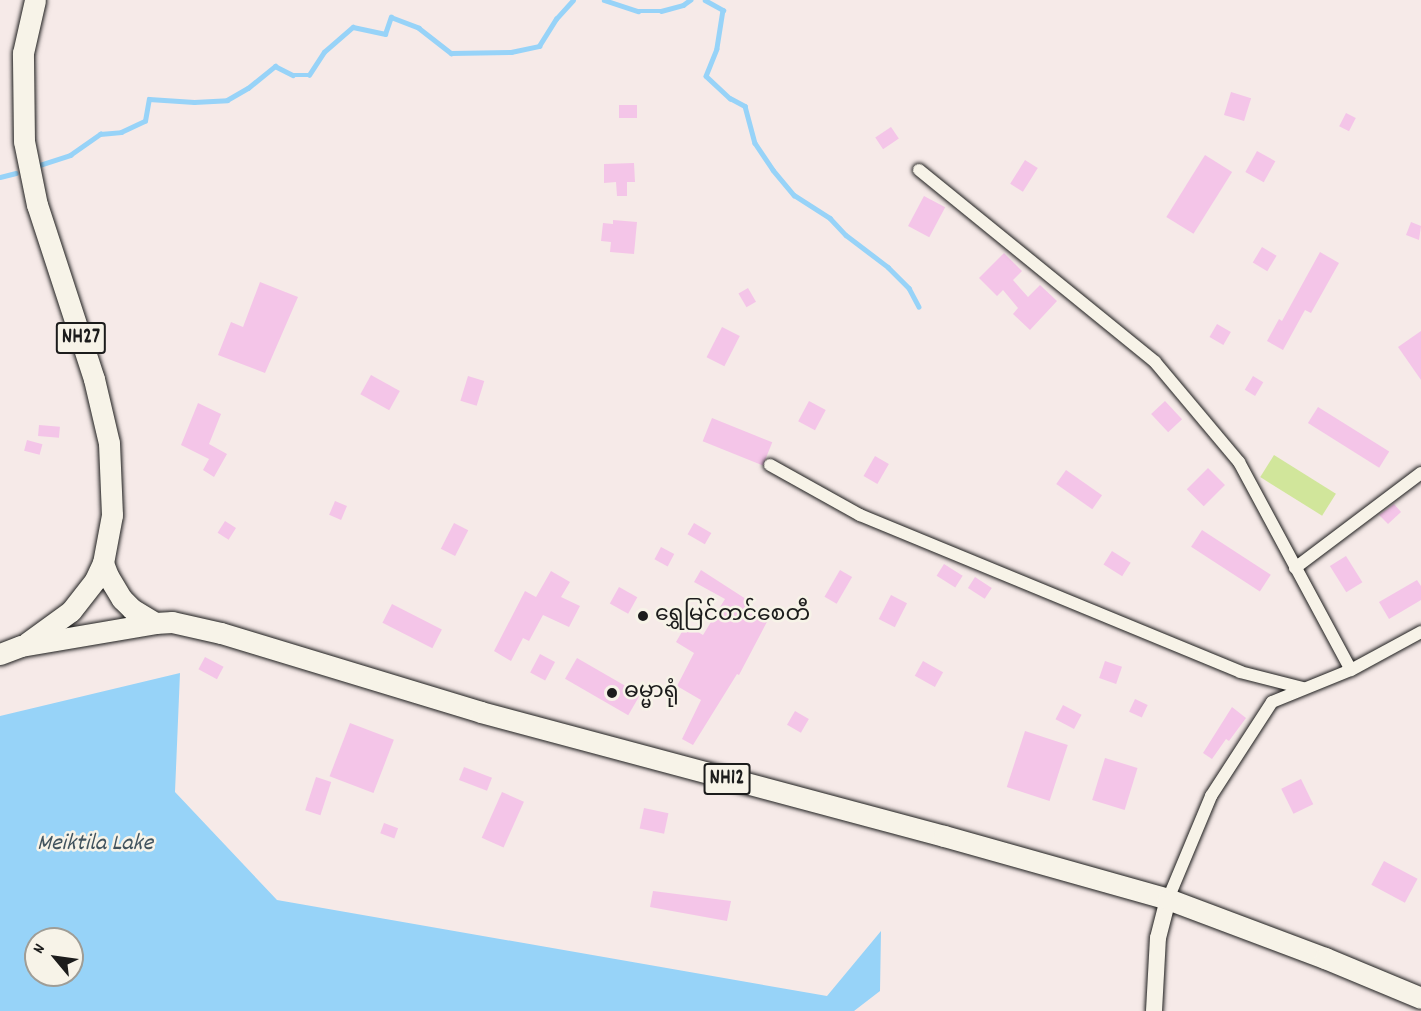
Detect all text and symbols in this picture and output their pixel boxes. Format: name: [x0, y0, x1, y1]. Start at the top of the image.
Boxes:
road number: NH27: [56, 320, 106, 356]
place label: ရွှေမြင်တင်စေတီ: [655, 603, 810, 629]
marker: ရွှေမြင်တင်စေတီ: [636, 609, 650, 623]
place label: ဓမ္မာရုံ: [624, 680, 679, 706]
marker: ဓမ္မာရုံ: [605, 686, 619, 700]
road number: NH12: [703, 761, 751, 797]
water label: Meiktila Lake: [37, 831, 153, 859]
north arrow: [24, 927, 84, 987]
text: N: [28, 940, 52, 958]

